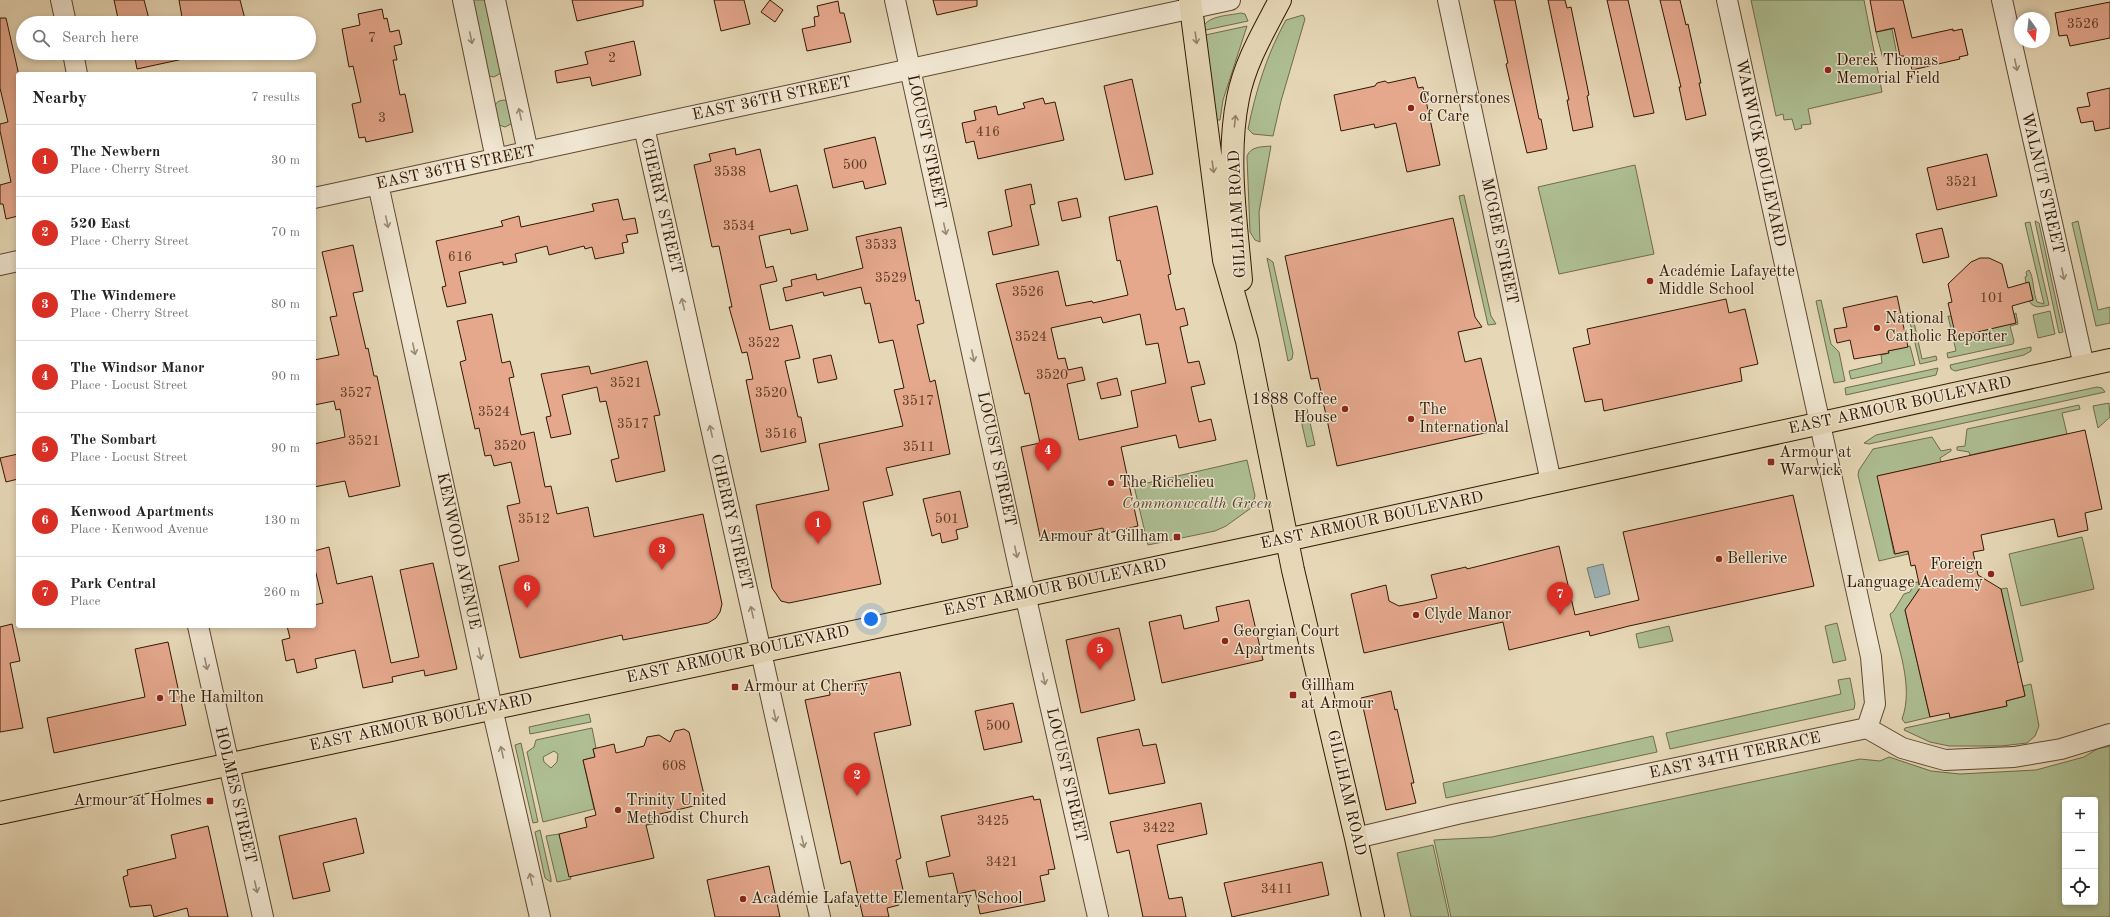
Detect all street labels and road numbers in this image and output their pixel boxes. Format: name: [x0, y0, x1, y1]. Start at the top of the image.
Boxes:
street label: WARWICK BOULEVARD: [1732, 58, 1788, 248]
street label: LOCUST STREET: [904, 73, 948, 211]
street label: EAST 36TH STREET: [691, 74, 853, 124]
street label: WALNUT STREET: [2018, 111, 2066, 255]
street label: CHERRY STREET: [638, 136, 684, 276]
street label: EAST 36TH STREET: [375, 143, 537, 193]
street label: GILLHAM ROAD: [1227, 149, 1249, 279]
street label: MCGEE STREET: [1478, 176, 1520, 306]
street label: EAST ARMOUR BOULEVARD: [1787, 375, 2013, 437]
street label: LOCUST STREET: [974, 390, 1018, 528]
street label: CHERRY STREET: [708, 452, 754, 592]
street label: KENWOOD AVENUE: [434, 471, 482, 631]
street label: EAST ARMOUR BOULEVARD: [1259, 490, 1485, 552]
street label: EAST ARMOUR BOULEVARD: [942, 557, 1168, 619]
street label: EAST ARMOUR BOULEVARD: [625, 624, 851, 686]
street label: EAST ARMOUR BOULEVARD: [308, 692, 534, 754]
street label: LOCUST STREET: [1043, 706, 1089, 844]
street label: HOLMES STREET: [211, 725, 259, 865]
street label: GILLHAM ROAD: [1324, 729, 1368, 857]
street label: EAST 34TH TERRACE: [1648, 730, 1822, 782]

